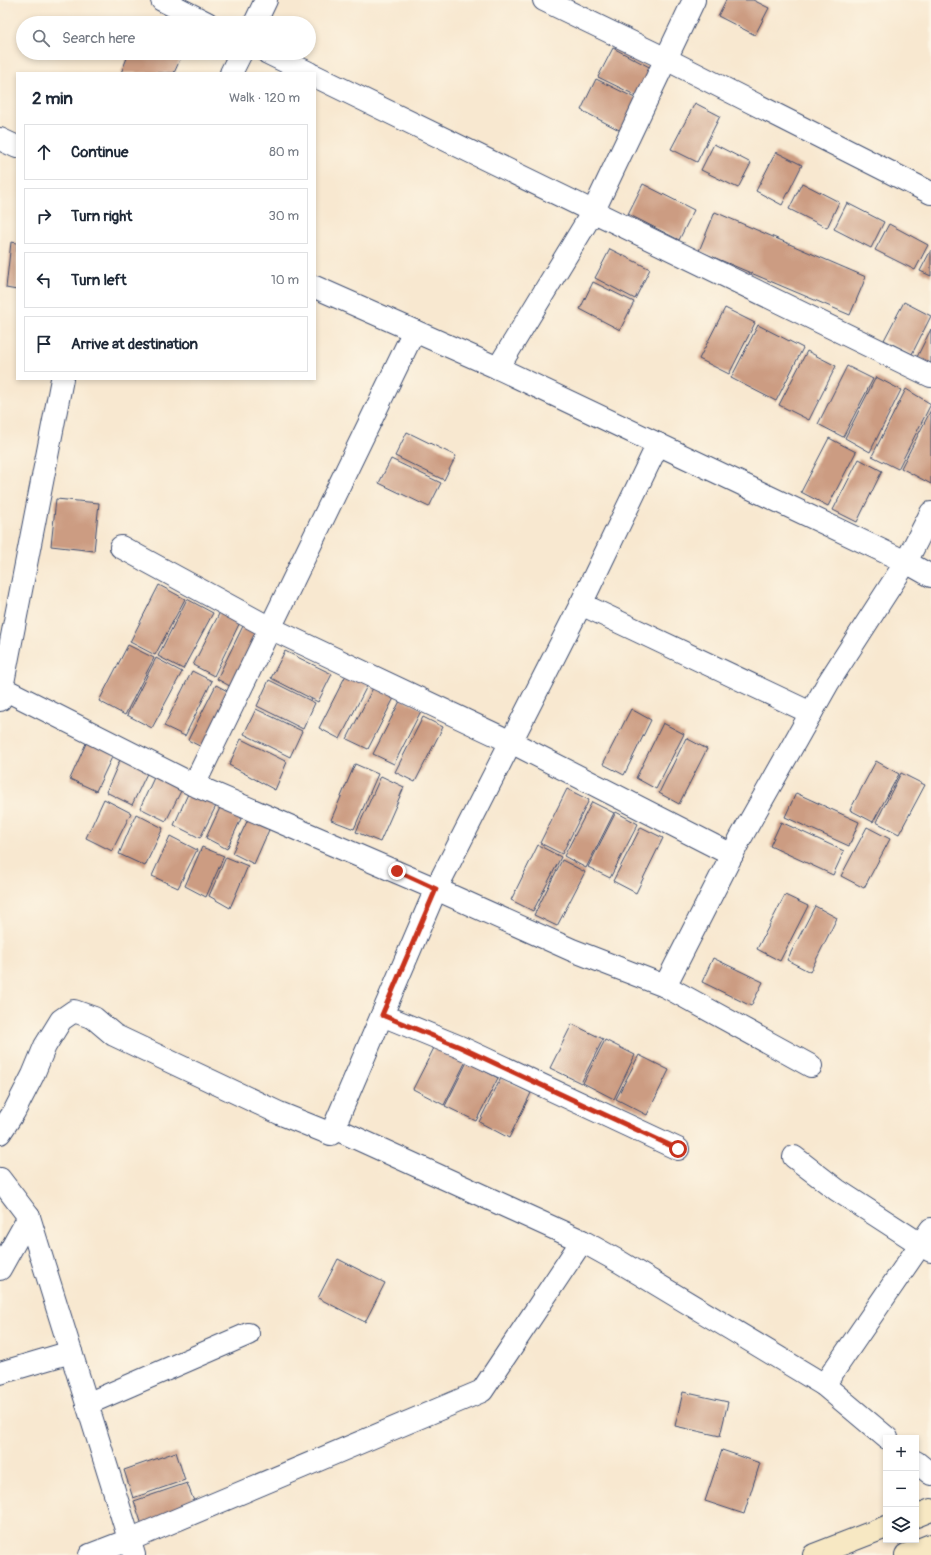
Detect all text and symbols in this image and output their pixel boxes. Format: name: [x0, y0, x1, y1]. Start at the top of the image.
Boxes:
search box: [16, 16, 316, 60]
icon: search: [30, 27, 52, 49]
text: Search here: [62, 29, 135, 48]
text: 2 min: [32, 88, 73, 109]
text: Walk · 120 m: [229, 90, 300, 106]
icon: ahead: [33, 141, 55, 163]
text: Continue: [71, 143, 129, 162]
text: 80 m: [269, 144, 299, 160]
icon: right: [33, 205, 55, 227]
text: Turn right: [71, 207, 132, 226]
text: 30 m: [269, 208, 299, 224]
icon: left: [33, 269, 55, 291]
text: Turn left: [71, 271, 127, 290]
text: 10 m: [271, 272, 299, 288]
icon: arrive: [33, 333, 55, 355]
text: Arrive at destination: [71, 335, 198, 354]
route end: [388, 862, 406, 880]
route start: [669, 1140, 687, 1158]
map controls: [883, 1435, 919, 1543]
button: +: [883, 1435, 919, 1471]
button: −: [883, 1471, 919, 1507]
button: layers: [883, 1507, 919, 1543]

